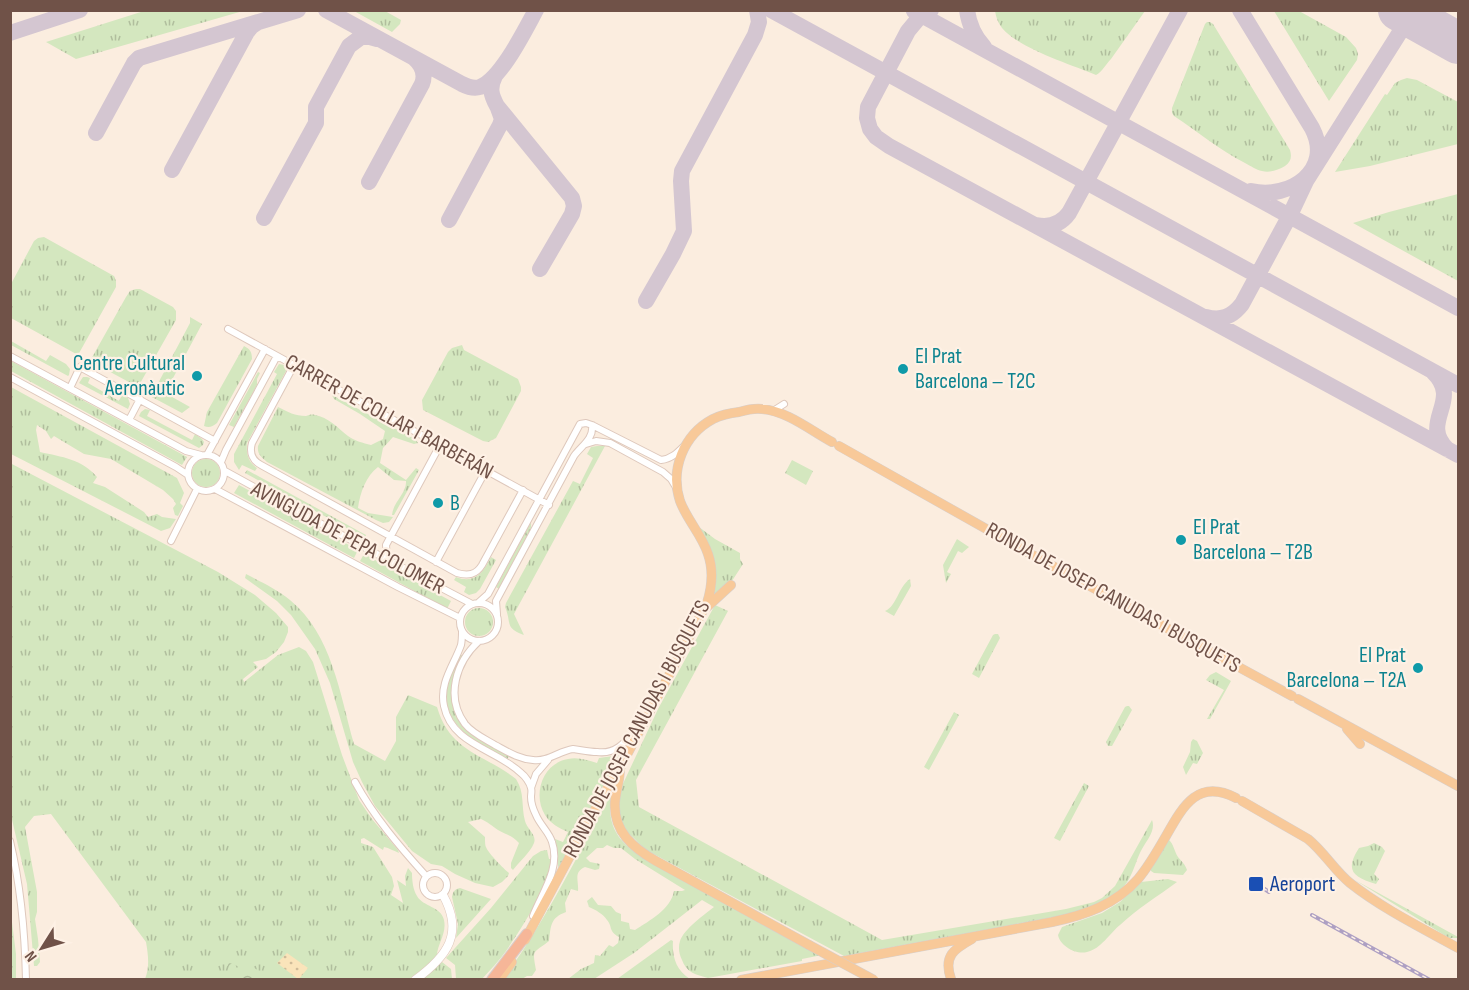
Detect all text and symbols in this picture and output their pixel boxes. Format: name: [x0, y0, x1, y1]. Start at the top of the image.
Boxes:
place label: El Prat Barcelona – T2C: [915, 343, 1036, 395]
street label: CARRER DE COLLAR I BARBERÁN: [280, 348, 498, 486]
place label: Centre Cultural Aeronàutic: [73, 350, 185, 402]
marker: El Prat Barcelona – T2C: [896, 362, 910, 376]
marker: Centre Cultural Aeronàutic: [190, 369, 204, 383]
street label: AVINGUDA DE PEPA COLOMER: [246, 475, 449, 600]
place label: B: [450, 490, 460, 517]
marker: B: [431, 496, 445, 510]
place label: El Prat Barcelona – T2B: [1193, 514, 1313, 566]
street label: RONDA DE JOSEP CANUDAS I BUSQUETS: [981, 517, 1245, 679]
marker: El Prat Barcelona – T2B: [1174, 533, 1188, 547]
street label: RONDA DE JOSEP CANUDAS I BUSQUETS: [558, 596, 716, 862]
place label: El Prat Barcelona – T2A: [1287, 642, 1407, 694]
marker: El Prat Barcelona – T2A: [1411, 661, 1425, 675]
place label: Aeroport: [1269, 871, 1335, 898]
marker: Aeroport: [1247, 875, 1265, 893]
north arrow: [12, 918, 72, 978]
text: N: [21, 947, 41, 965]

